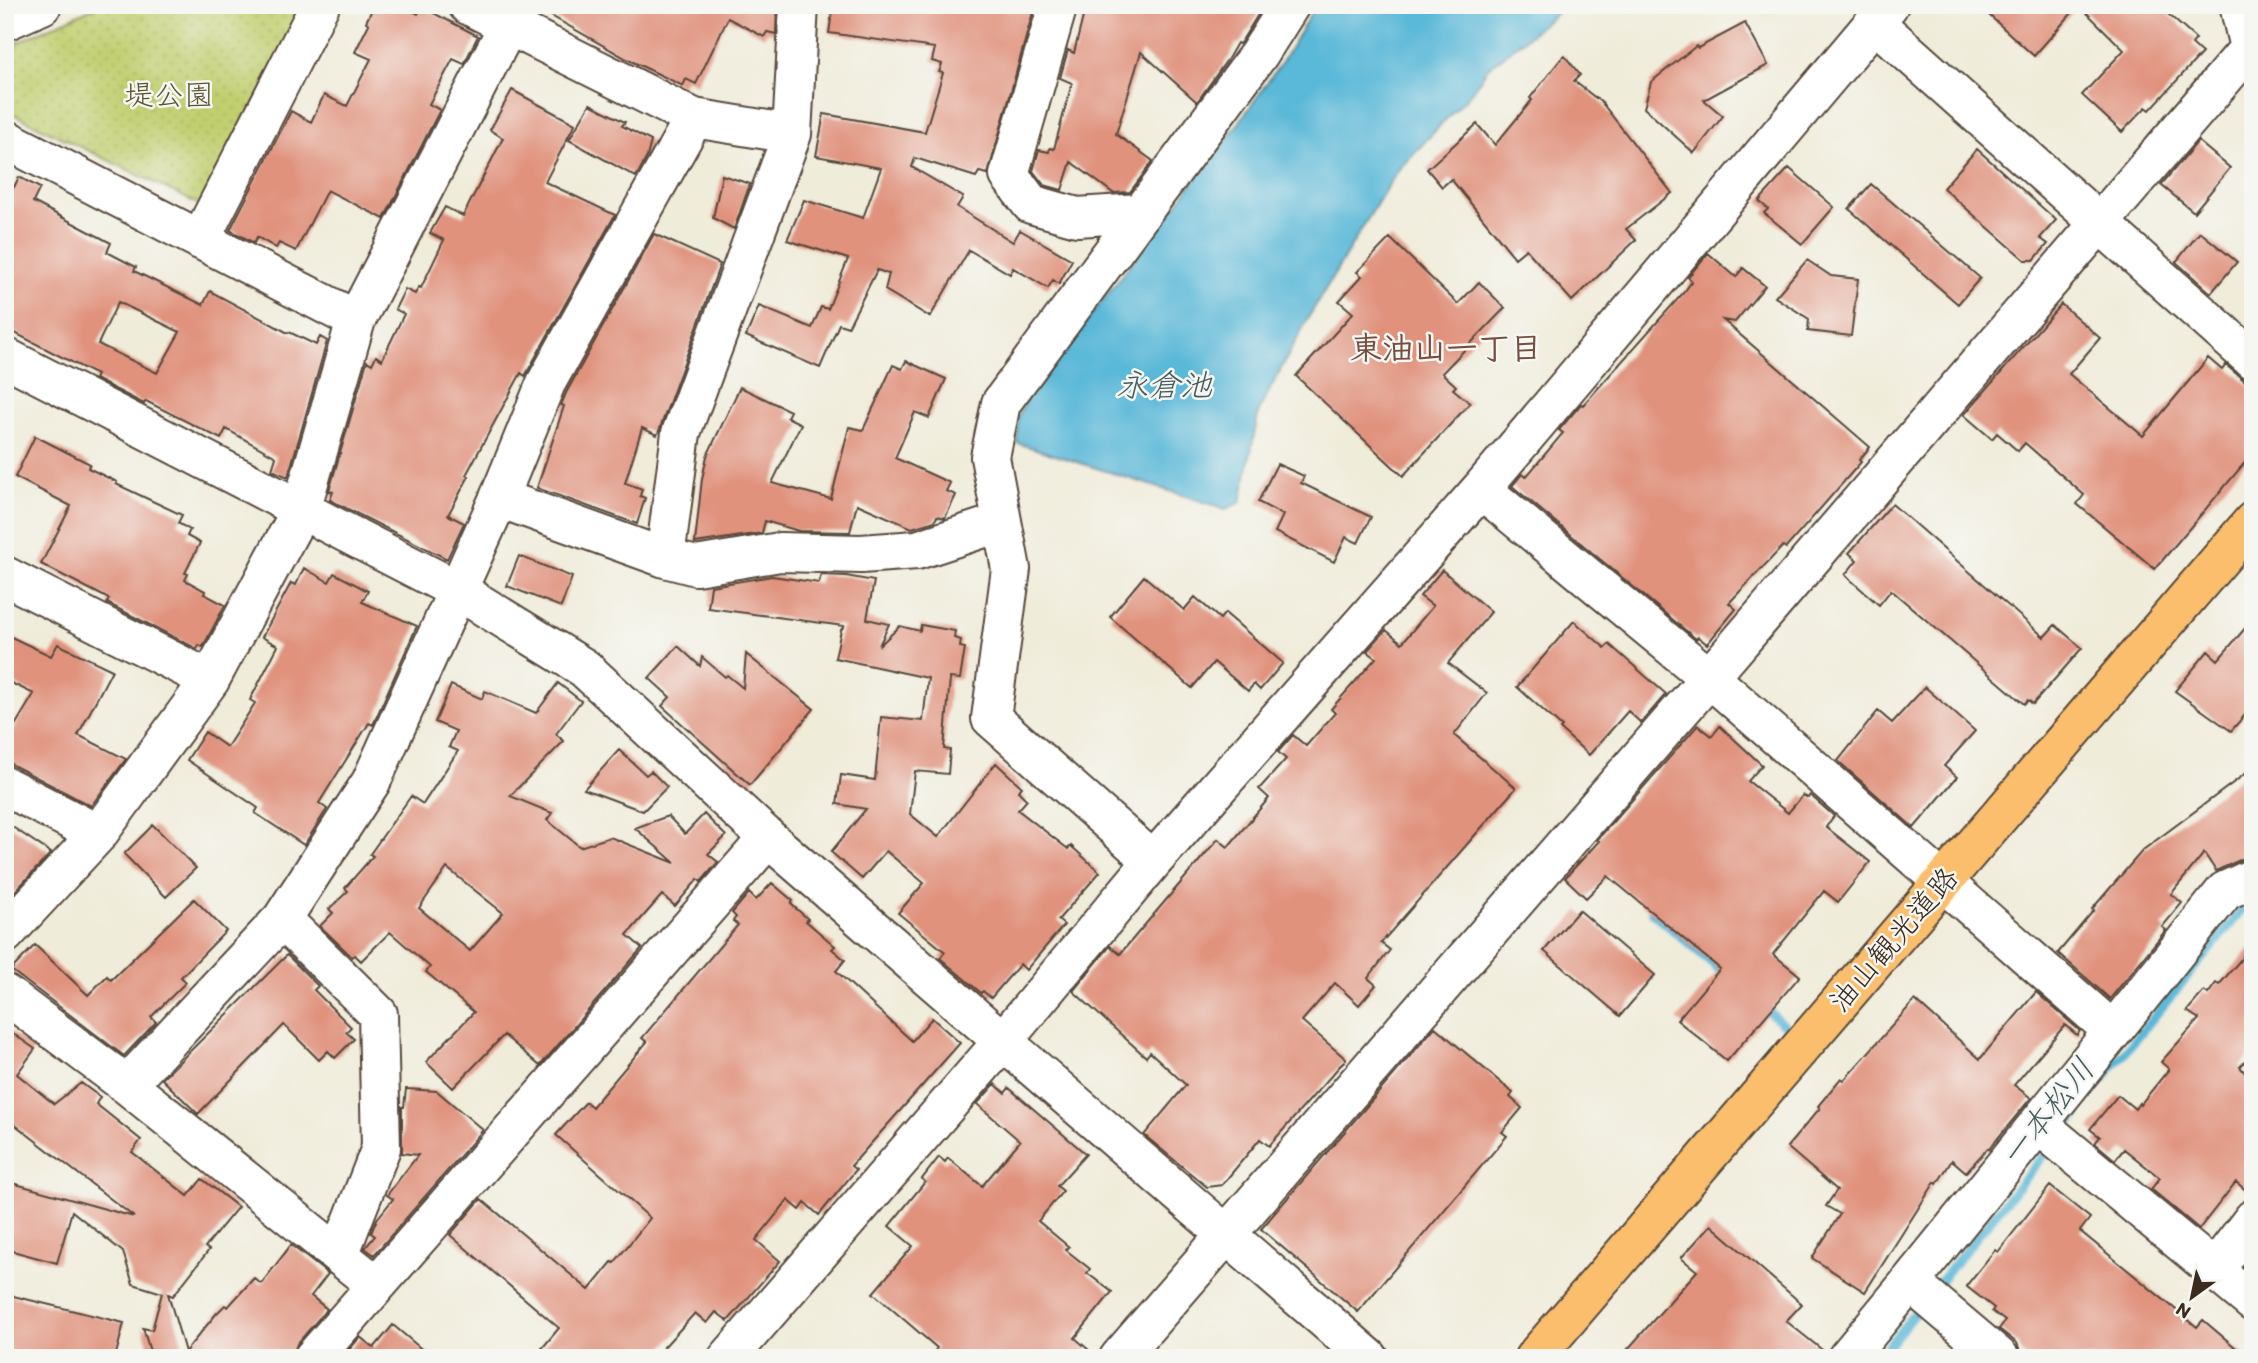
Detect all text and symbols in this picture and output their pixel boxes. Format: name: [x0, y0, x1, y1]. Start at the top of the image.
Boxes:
park label: 堤公園: [124, 76, 214, 113]
district label: 東油山一丁目: [1350, 329, 1542, 367]
water label: 永倉池: [1116, 366, 1213, 404]
street label: 油山観光道路: [1820, 859, 1966, 1019]
water label: 一本松川: [1992, 1050, 2102, 1174]
north arrow: [2156, 1262, 2226, 1332]
text: N: [2171, 1298, 2195, 1324]

